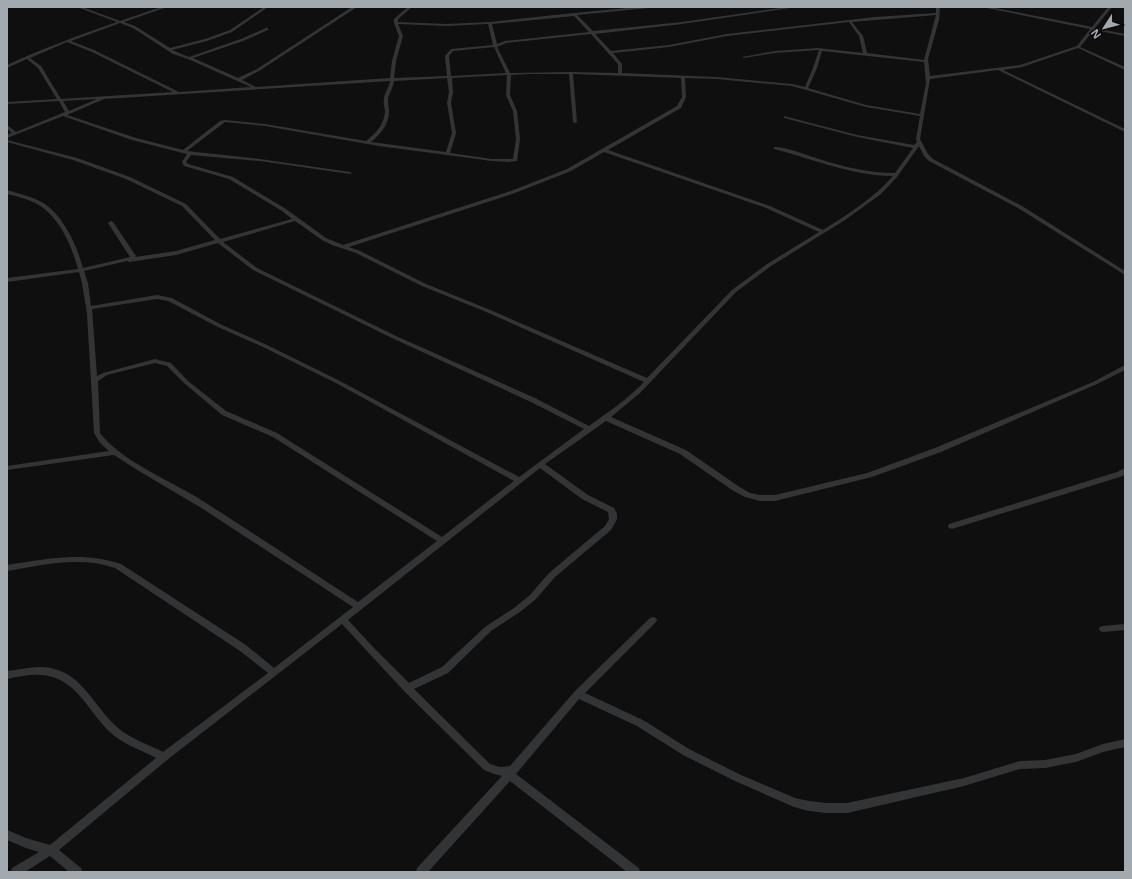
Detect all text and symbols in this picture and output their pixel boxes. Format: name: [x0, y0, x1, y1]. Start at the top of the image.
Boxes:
north arrow: [1084, 8, 1124, 48]
text: N: [1087, 26, 1104, 42]

